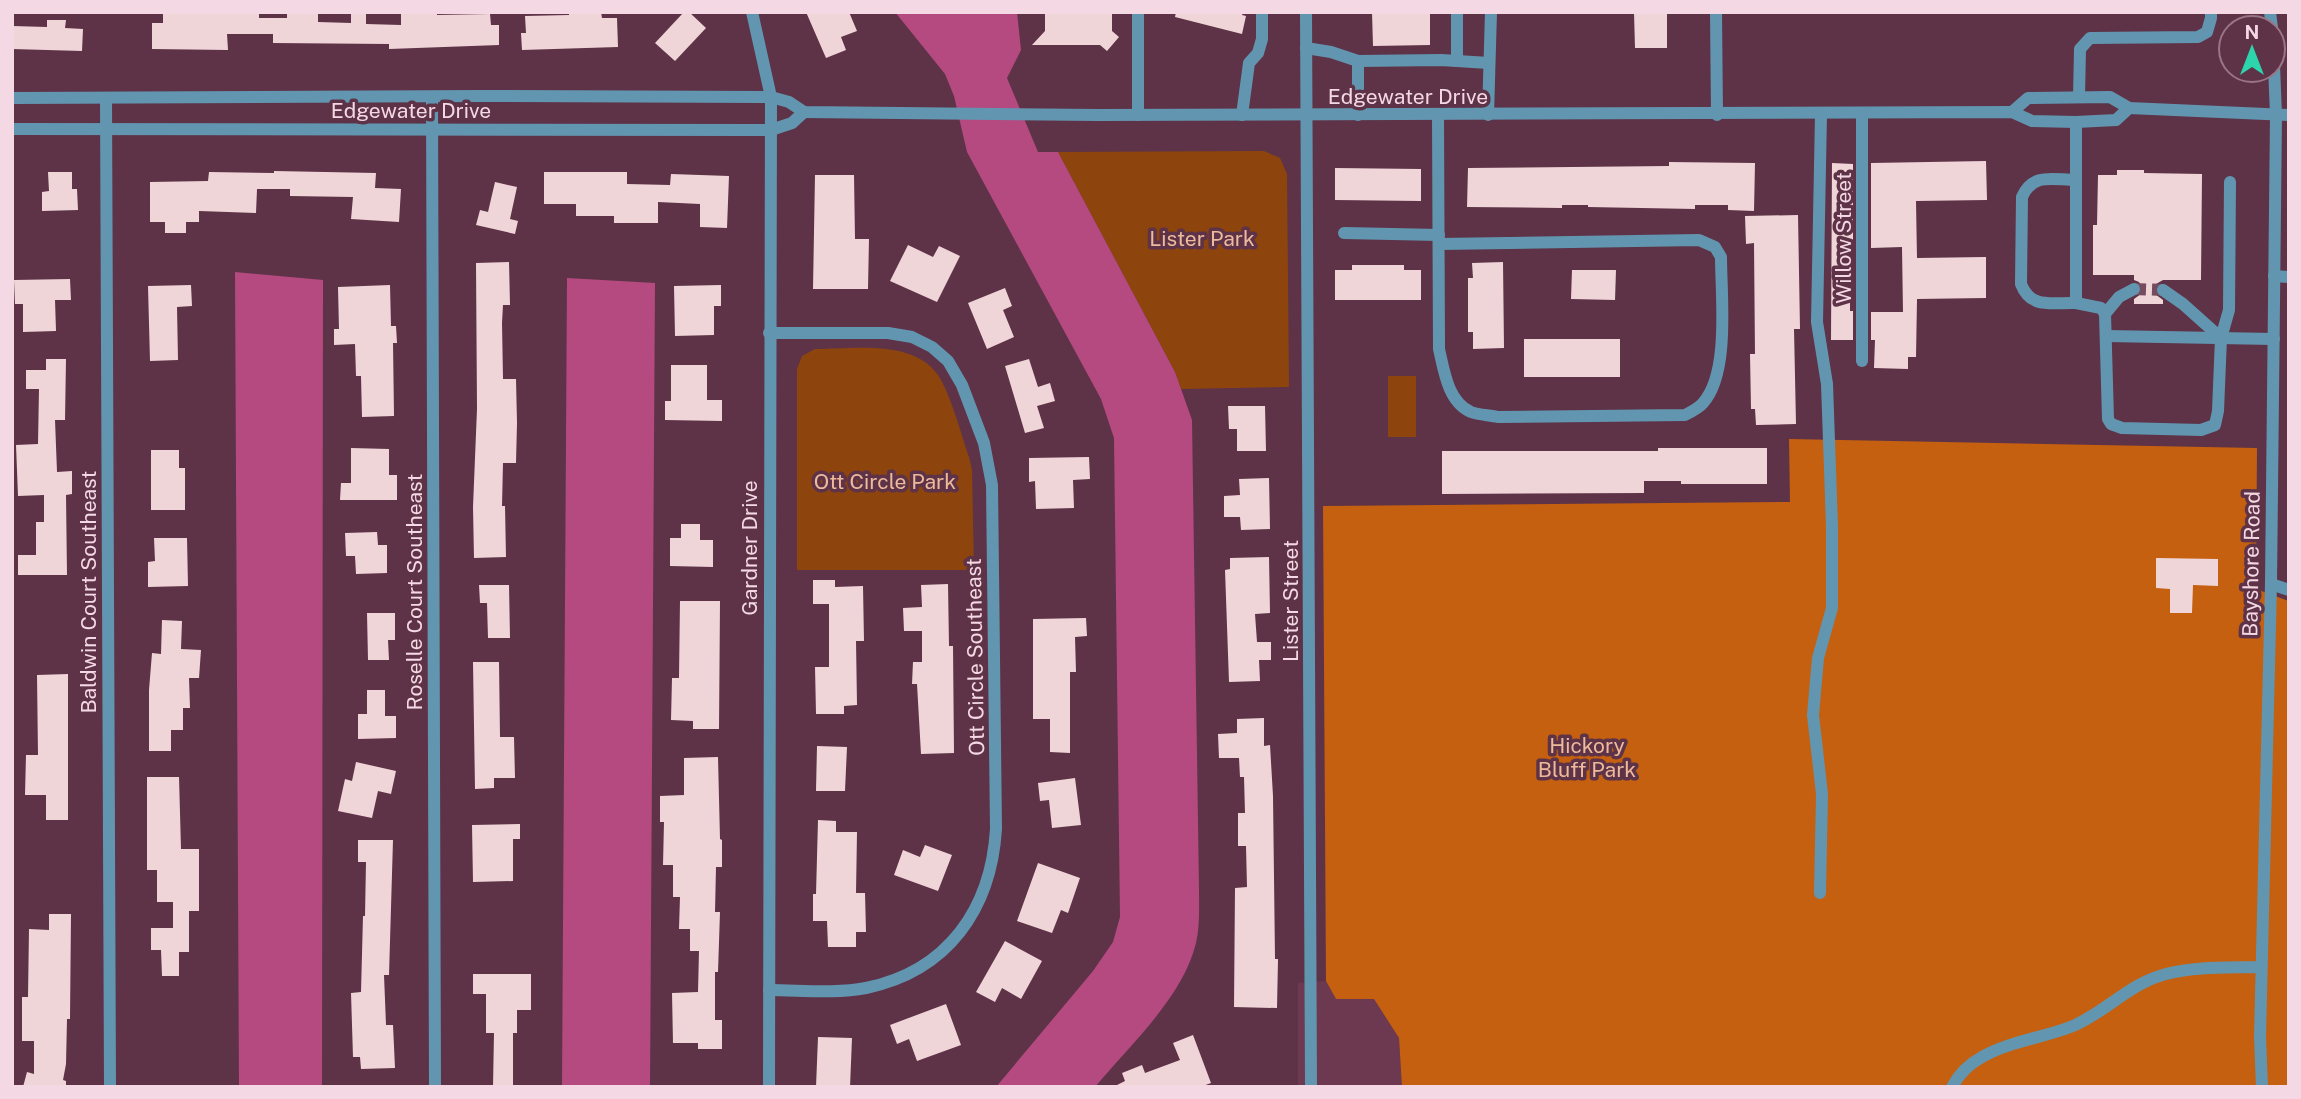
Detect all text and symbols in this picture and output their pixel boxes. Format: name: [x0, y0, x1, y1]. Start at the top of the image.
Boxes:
north arrow: [2217, 14, 2287, 84]
text: N: [2245, 21, 2259, 43]
street label: Edgewater Drive: [1328, 84, 1488, 109]
street label: Edgewater Drive: [331, 98, 491, 123]
street label: Willow Street: [1831, 172, 1856, 304]
park label: Lister Park: [1149, 226, 1255, 251]
park label: Ott Circle Park: [814, 469, 956, 494]
street label: Baldwin Court Southeast: [76, 471, 101, 713]
street label: Roselle Court Southeast: [402, 474, 427, 710]
street label: Gardner Drive: [737, 480, 762, 616]
street label: Bayshore Road: [2237, 491, 2265, 637]
street label: Lister Street: [1278, 540, 1303, 662]
street label: Ott Circle Southeast: [961, 558, 989, 756]
park label: Hickory Bluff Park: [1538, 733, 1636, 782]

